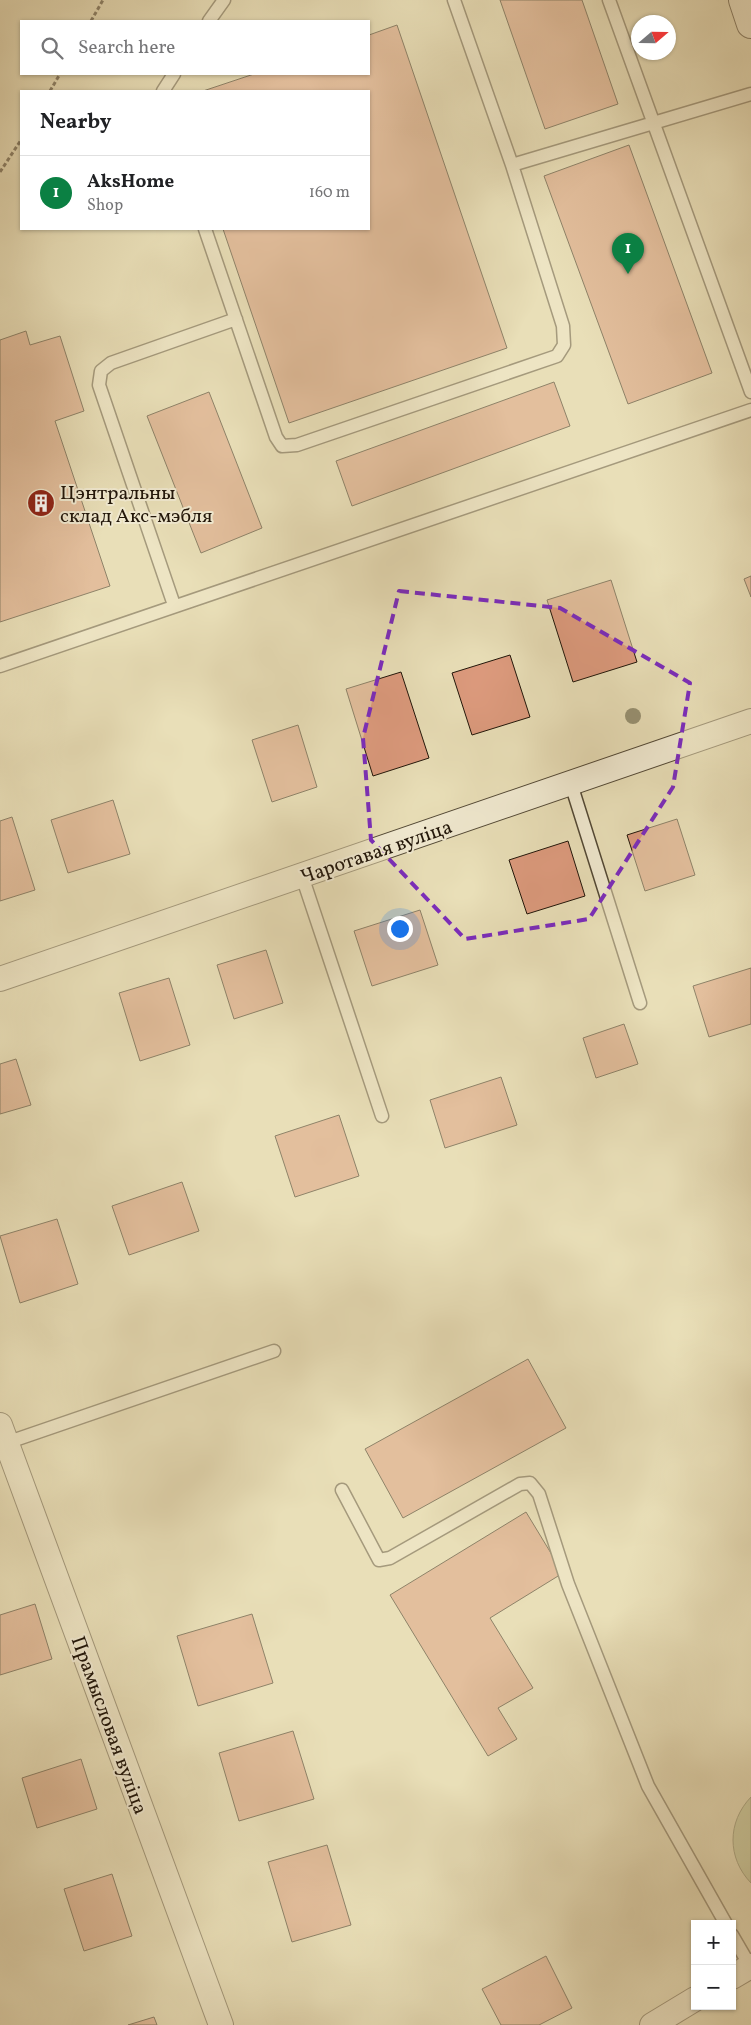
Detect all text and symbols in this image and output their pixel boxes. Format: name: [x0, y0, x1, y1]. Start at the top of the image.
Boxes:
north arrow: [631, 15, 676, 60]
search box: [20, 20, 370, 75]
icon: search: [38, 34, 66, 62]
text: Search here: [78, 35, 175, 61]
text: Nearby: [40, 108, 111, 137]
text: AksHome: [87, 169, 174, 195]
text: 1: [53, 182, 59, 204]
text: 160 m: [309, 182, 350, 204]
text: Shop: [87, 195, 123, 217]
pin: 1: [612, 233, 644, 274]
place label: Цэнтральны склад Акс-мэбля: [60, 480, 212, 531]
building icon: Цэнтральны склад Акс-мэбля: [26, 488, 56, 518]
street label: Чаротавая вуліца: [297, 814, 456, 892]
your location: [387, 916, 413, 942]
street label: Прамысловая вуліца: [63, 1633, 153, 1819]
map controls: [691, 1920, 736, 2010]
button: +: [691, 1920, 736, 1965]
button: −: [691, 1965, 736, 2010]

